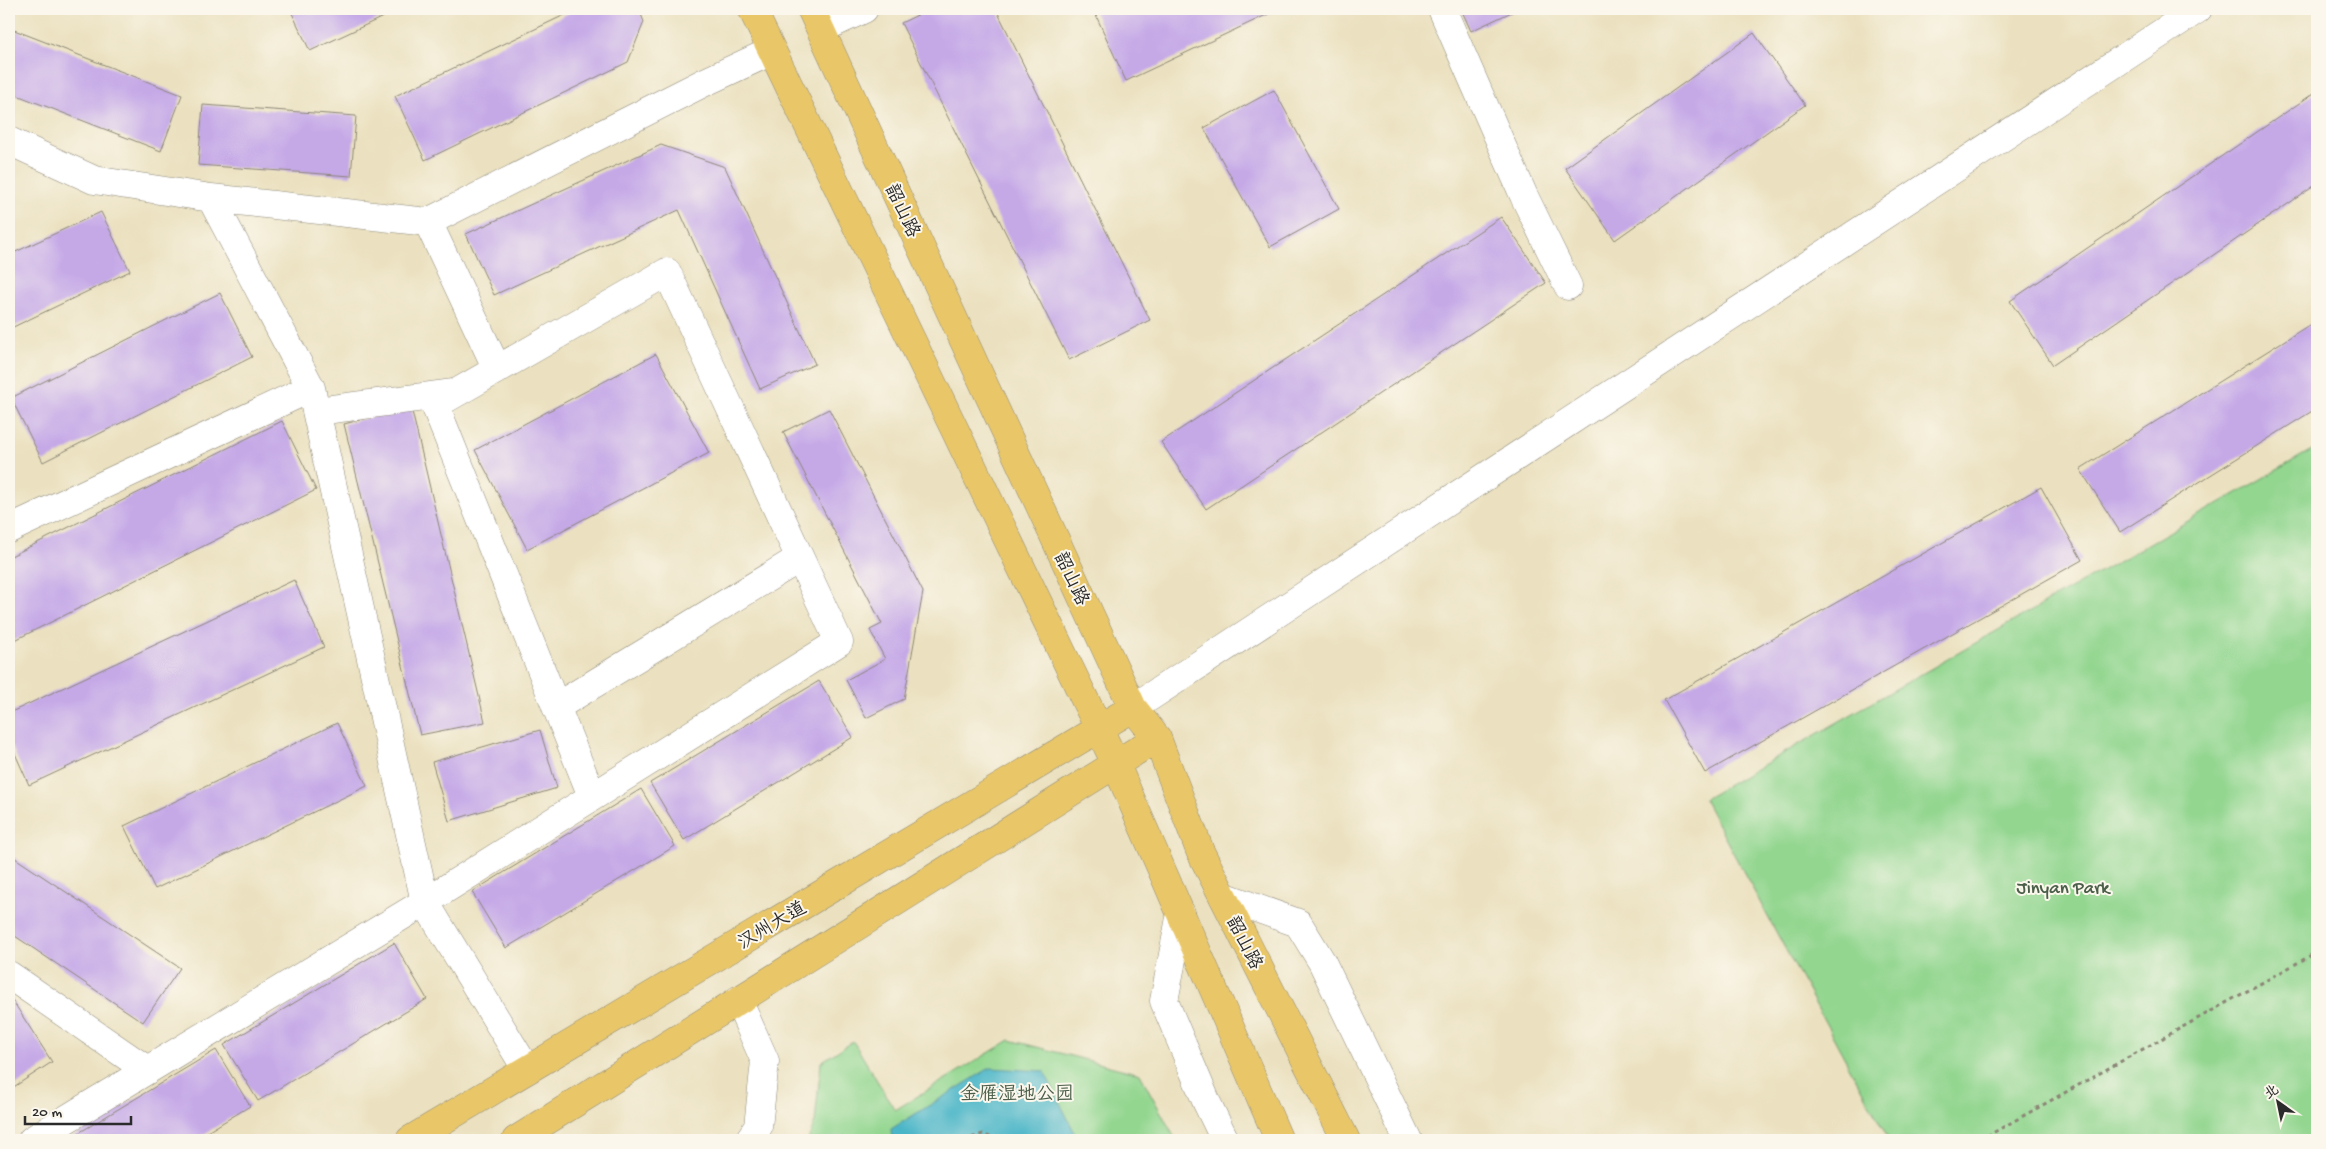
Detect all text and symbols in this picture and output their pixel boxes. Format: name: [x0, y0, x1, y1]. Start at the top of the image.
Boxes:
street label: 韶山路: [878, 180, 924, 242]
street label: 韶山路: [1047, 548, 1093, 610]
park label: Jinyan Park: [2017, 878, 2111, 901]
street label: 汉州大道: [734, 897, 811, 956]
street label: 韶山路: [1220, 913, 1267, 974]
north arrow: [2254, 1076, 2304, 1126]
text: 北: [2262, 1082, 2283, 1104]
park label: 金雁湿地公园: [960, 1083, 1074, 1107]
scale bar: [25, 1094, 131, 1126]
text: 20 m: [32, 1104, 62, 1122]

